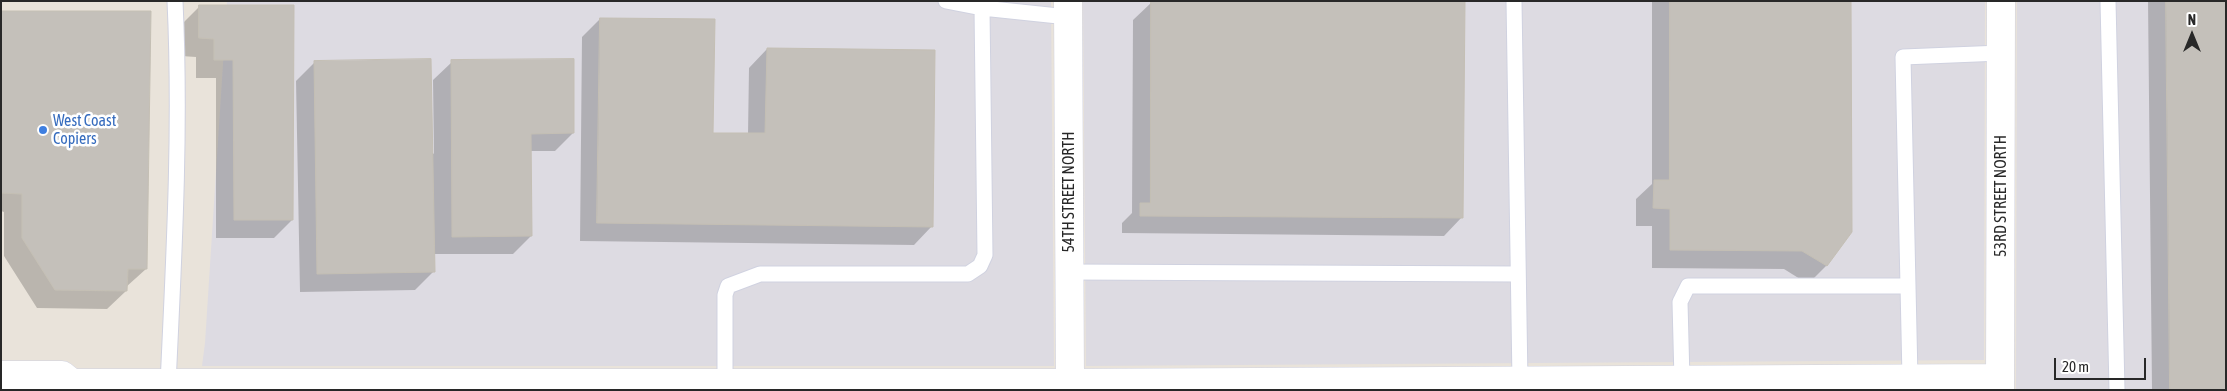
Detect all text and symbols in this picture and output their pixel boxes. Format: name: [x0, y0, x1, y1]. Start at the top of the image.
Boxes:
north arrow: [2167, 10, 2217, 60]
text: N: [2188, 12, 2196, 28]
place label: West Coast Copiers: [53, 111, 116, 149]
marker: West Coast Copiers: [37, 124, 49, 136]
street label: 54TH STREET NORTH: [1059, 131, 1079, 253]
street label: 53RD STREET NORTH: [1991, 135, 2011, 257]
scale bar: [2057, 348, 2150, 380]
text: 20 m: [2062, 358, 2089, 375]

